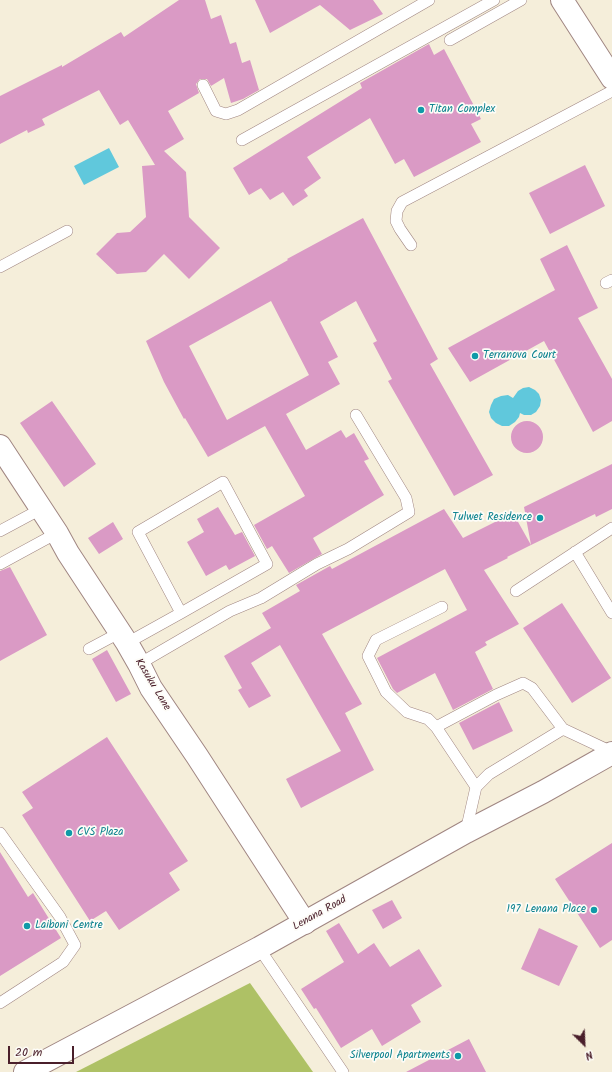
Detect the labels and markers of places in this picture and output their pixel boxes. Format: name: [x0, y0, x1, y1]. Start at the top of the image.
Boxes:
place label: Titan Complex: [429, 103, 495, 117]
marker: Titan Complex: [416, 105, 426, 115]
place label: Terranova Court: [483, 349, 556, 363]
marker: Terranova Court: [470, 351, 480, 361]
place label: Tulwet Residence: [452, 511, 532, 525]
marker: Tulwet Residence: [535, 513, 545, 523]
place label: CVS Plaza: [77, 826, 124, 840]
marker: CVS Plaza: [64, 828, 74, 838]
place label: 197 Lenana Place: [507, 903, 586, 917]
marker: 197 Lenana Place: [589, 905, 599, 915]
place label: Laiboni Centre: [35, 919, 103, 933]
marker: Laiboni Centre: [22, 921, 32, 931]
place label: Silverpool Apartments: [350, 1049, 450, 1063]
marker: Silverpool Apartments: [453, 1051, 463, 1061]

